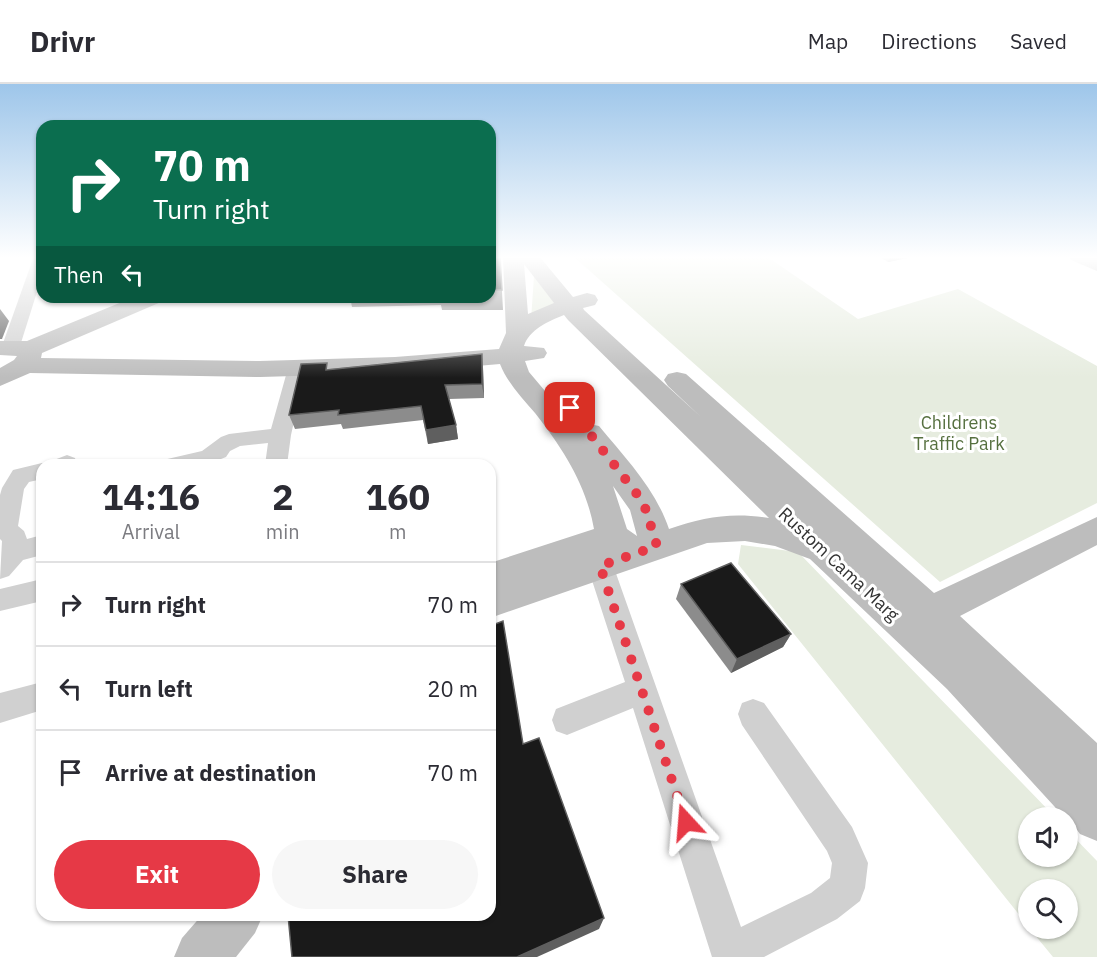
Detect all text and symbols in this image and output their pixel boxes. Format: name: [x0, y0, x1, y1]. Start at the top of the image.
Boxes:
text: Drivr: [30, 23, 95, 60]
text: Map: [808, 27, 848, 55]
text: Directions: [881, 27, 977, 55]
text: Saved: [1010, 27, 1067, 55]
text: 70 m: [153, 138, 251, 193]
icon: right: [54, 144, 132, 222]
text: Turn right: [153, 191, 270, 226]
icon: left: [116, 258, 149, 291]
text: Then: [54, 260, 104, 289]
pin: [544, 382, 595, 433]
icon: arrive: [553, 391, 586, 424]
park label: Childrens Traffic Park: [913, 411, 1005, 455]
text: 14:16: [102, 473, 200, 520]
text: 2: [272, 473, 294, 520]
text: 160: [365, 473, 430, 520]
street label: Rustom Cama Marg: [774, 502, 905, 626]
text: Arrival: [122, 518, 180, 545]
text: min: [266, 518, 300, 545]
text: m: [389, 518, 407, 545]
icon: right: [54, 588, 87, 621]
text: Turn right: [105, 590, 206, 619]
text: 70 m: [427, 590, 478, 619]
icon: left: [54, 672, 87, 705]
text: Turn left: [105, 674, 193, 703]
text: 20 m: [427, 674, 478, 703]
icon: arrive: [54, 756, 87, 789]
text: Arrive at destination: [105, 758, 316, 787]
text: 70 m: [427, 758, 478, 787]
position arrow: [654, 790, 718, 854]
map controls: [1018, 807, 1078, 939]
button: sound: [1018, 807, 1078, 867]
button: Exit: [54, 840, 260, 909]
button: Share: [272, 840, 478, 909]
button: search: [1018, 879, 1078, 939]

